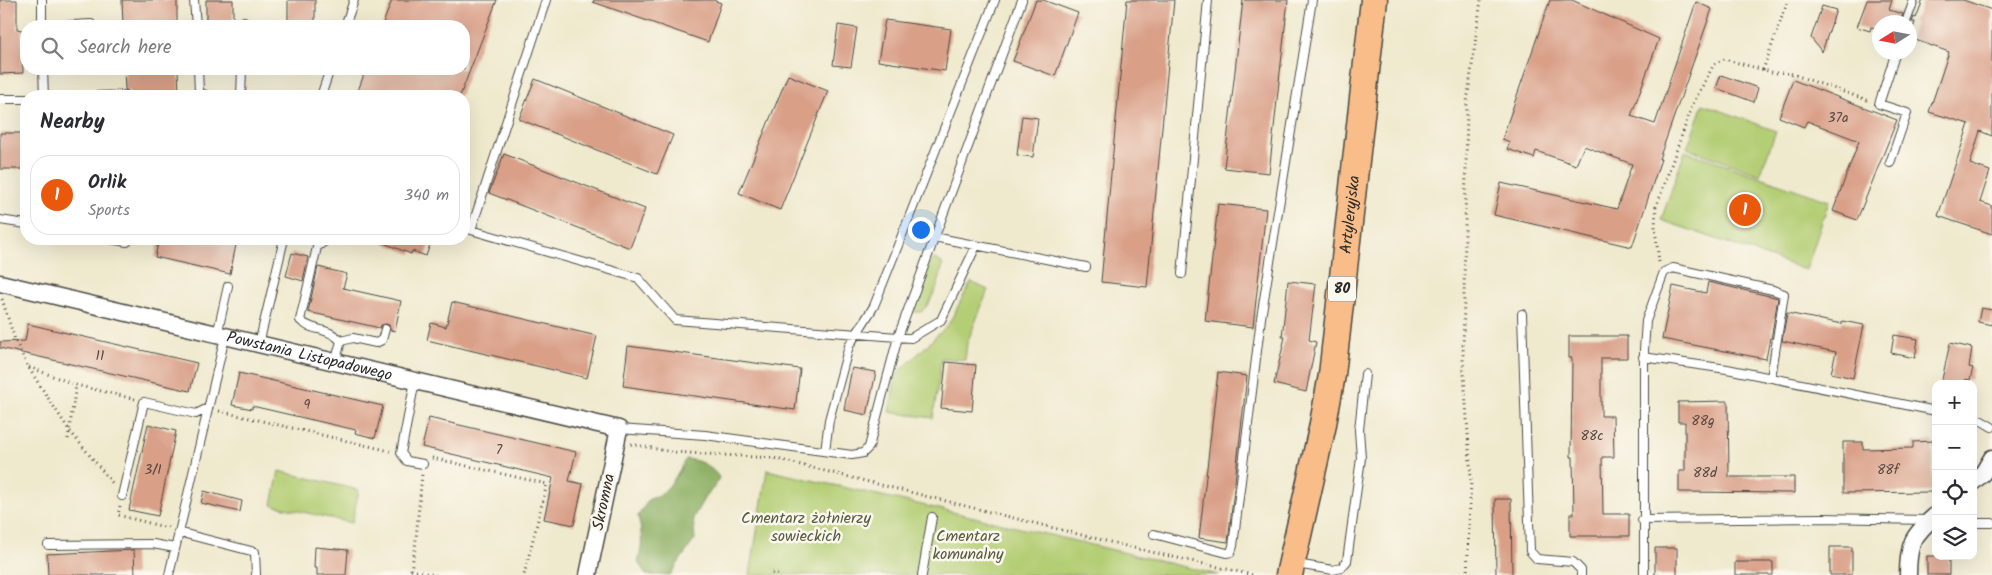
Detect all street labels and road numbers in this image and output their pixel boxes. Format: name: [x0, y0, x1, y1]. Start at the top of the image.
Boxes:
street label: Artyleryjska: [1333, 174, 1367, 255]
road number: 80: [1328, 276, 1356, 302]
street label: Powstania Listopadowego: [224, 324, 395, 388]
street label: Skromna: [586, 471, 622, 533]

